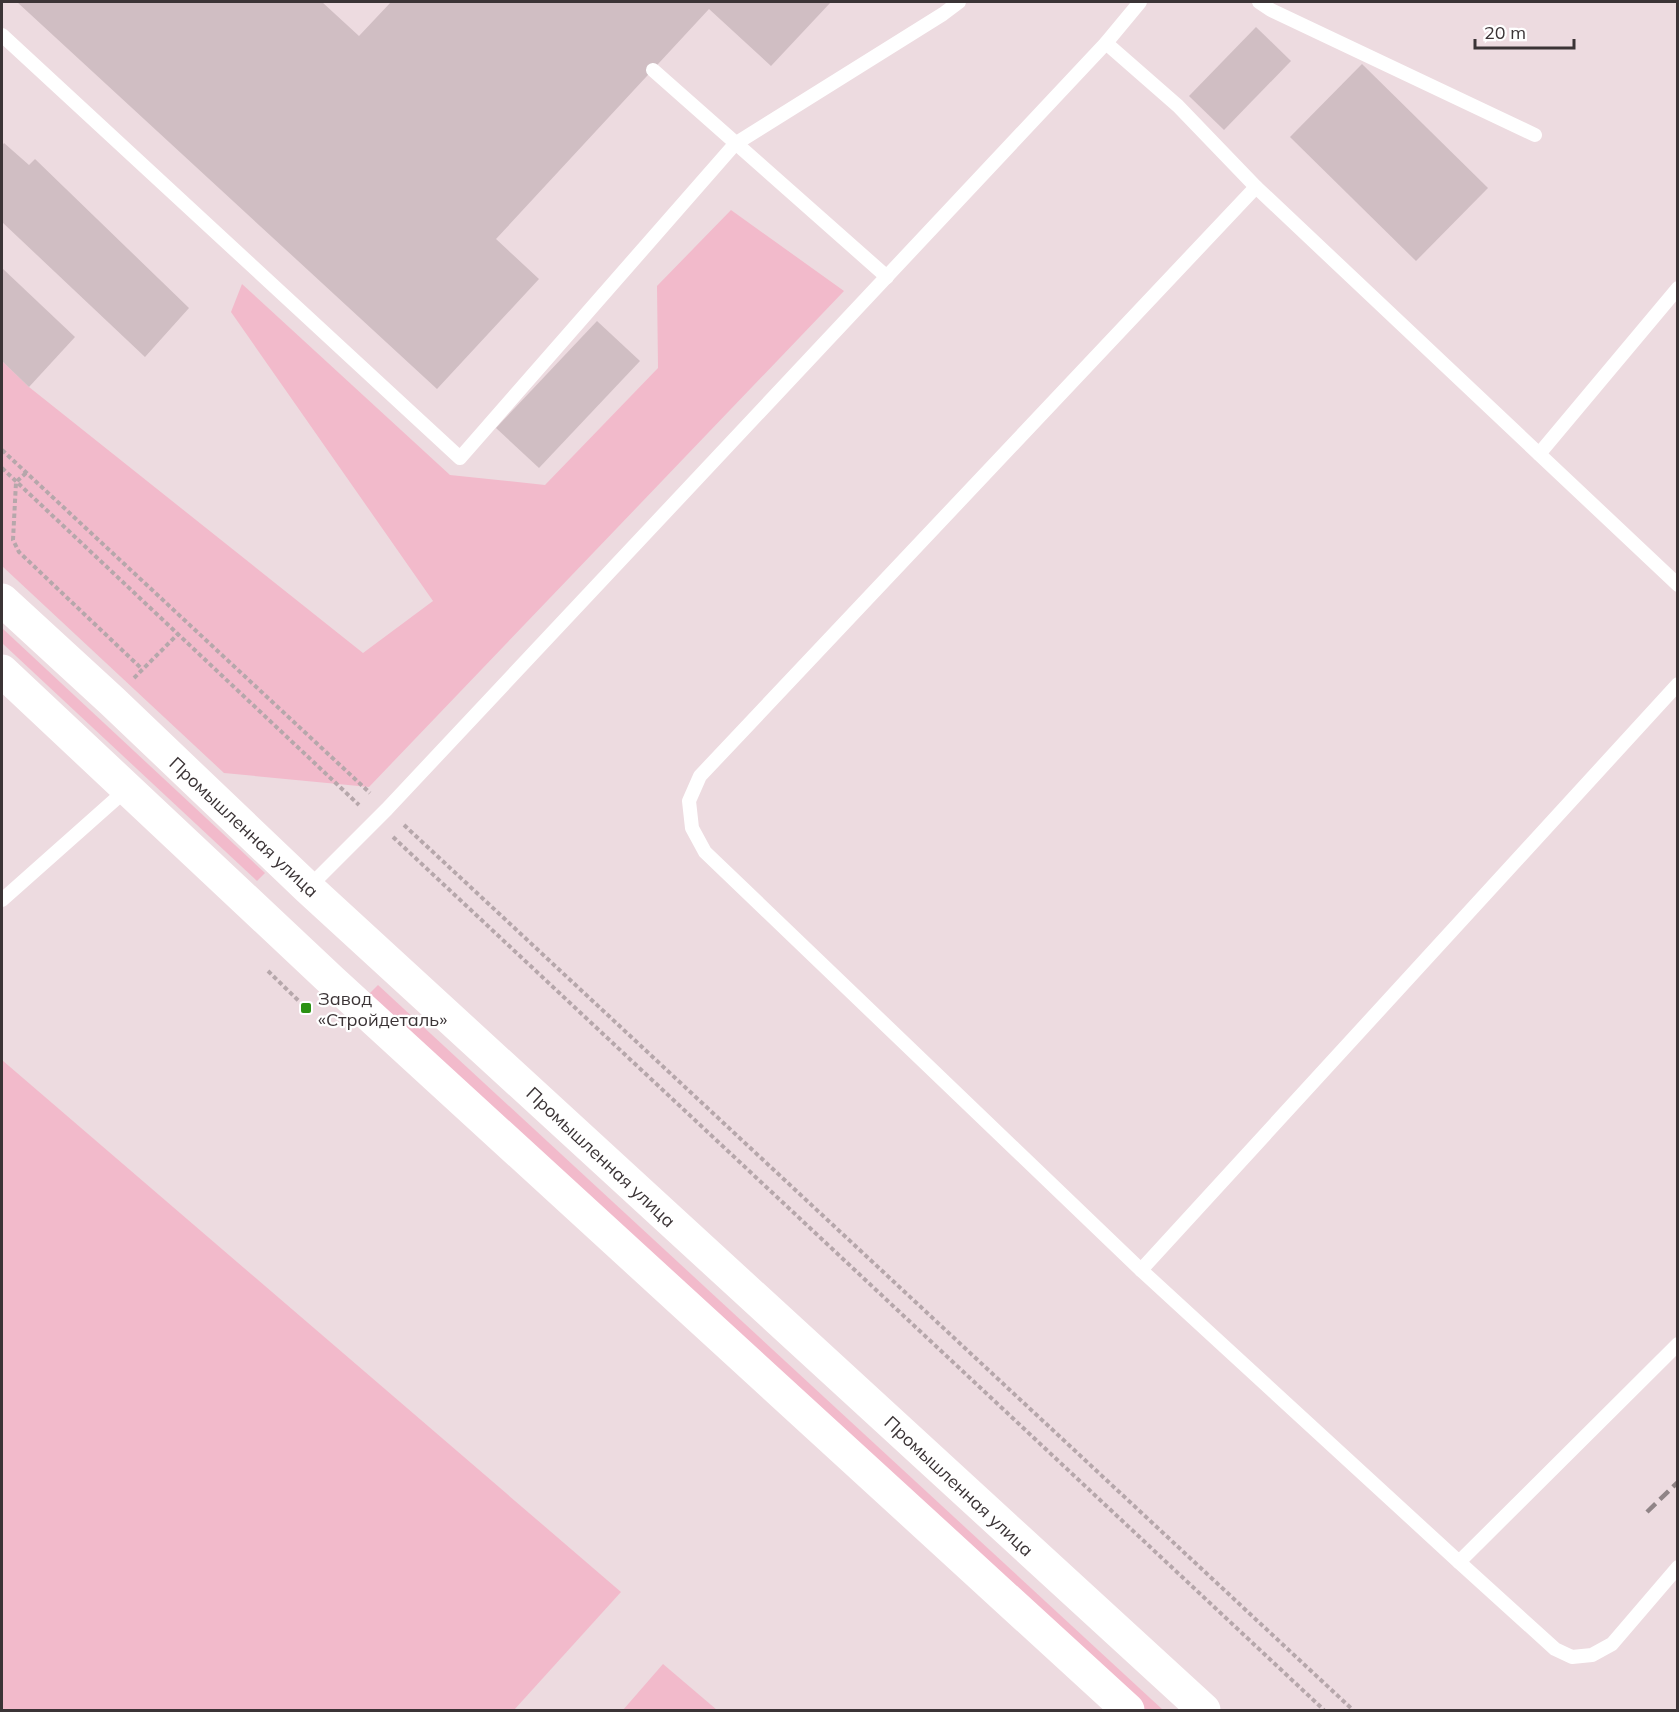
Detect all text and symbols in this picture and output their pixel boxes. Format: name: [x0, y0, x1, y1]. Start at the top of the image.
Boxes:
scale bar: [1475, 12, 1574, 50]
text: 20 m: [1484, 21, 1526, 44]
street label: Промышленная улица: [165, 752, 323, 902]
place label: Завод «Стройдеталь»: [318, 987, 447, 1031]
marker: Завод «Стройдеталь»: [299, 1001, 313, 1015]
street label: Промышленная улица: [522, 1082, 680, 1232]
street label: Промышленная улица: [880, 1411, 1038, 1561]

